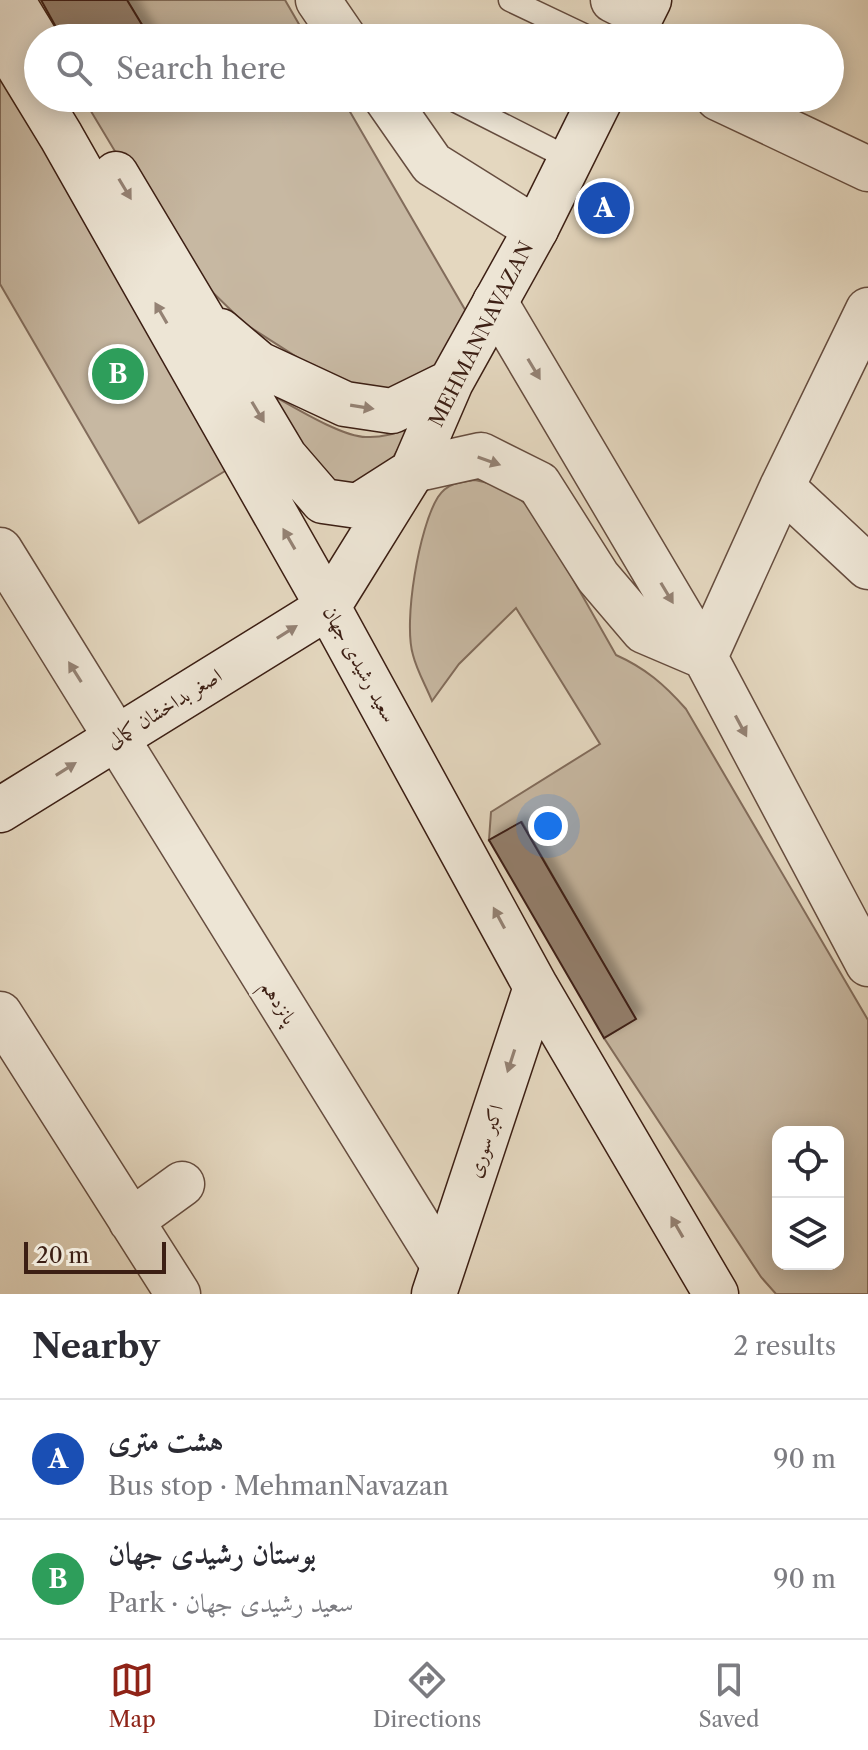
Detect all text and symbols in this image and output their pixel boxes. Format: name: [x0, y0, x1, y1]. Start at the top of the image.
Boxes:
search box: [24, 24, 844, 112]
icon: search: [52, 46, 96, 90]
text: Search here: [116, 50, 286, 87]
one-way arrow: [118, 178, 132, 200]
pin: A: [578, 178, 630, 238]
street label: MEHMANNAVAZAN: [424, 237, 538, 431]
one-way arrow: [154, 302, 168, 324]
pin: B: [92, 344, 144, 404]
one-way arrow: [527, 358, 541, 380]
one-way arrow: [251, 401, 265, 423]
one-way arrow: [350, 401, 375, 414]
one-way arrow: [477, 455, 501, 468]
one-way arrow: [282, 528, 296, 550]
one-way arrow: [660, 582, 674, 604]
street label: سعید رشیدی جهان: [318, 602, 402, 726]
one-way arrow: [276, 625, 298, 639]
one-way arrow: [68, 661, 82, 683]
street label: اصغر بداخشان کمالی: [102, 663, 227, 754]
one-way arrow: [735, 715, 748, 738]
one-way arrow: [55, 762, 77, 776]
your location: [528, 806, 568, 846]
one-way arrow: [492, 907, 506, 929]
street label: پانزدهم: [250, 975, 302, 1033]
one-way arrow: [505, 1049, 517, 1073]
street label: اکبر سوری: [462, 1101, 509, 1181]
map controls: [772, 1126, 844, 1270]
button: locate: [772, 1126, 844, 1198]
button: layers: [772, 1198, 844, 1270]
one-way arrow: [670, 1216, 684, 1238]
scale bar: [24, 1238, 166, 1274]
text: 20 m: [36, 1242, 89, 1269]
text: Nearby: [32, 1325, 160, 1367]
text: 2 results: [733, 1330, 836, 1362]
text: هشت متری: [108, 1422, 224, 1459]
text: A: [48, 1443, 68, 1475]
text: 90 m: [773, 1443, 836, 1475]
text: Bus stop · MehmanNavazan: [108, 1470, 449, 1502]
text: بوستان رشیدی جهان: [108, 1535, 316, 1572]
text: B: [48, 1563, 68, 1595]
text: 90 m: [773, 1563, 836, 1595]
text: Park · سعید رشیدی جهان: [108, 1587, 353, 1619]
tab: Map: [108, 1658, 156, 1733]
tab: Directions: [373, 1658, 481, 1733]
tab: Saved: [698, 1658, 759, 1733]

